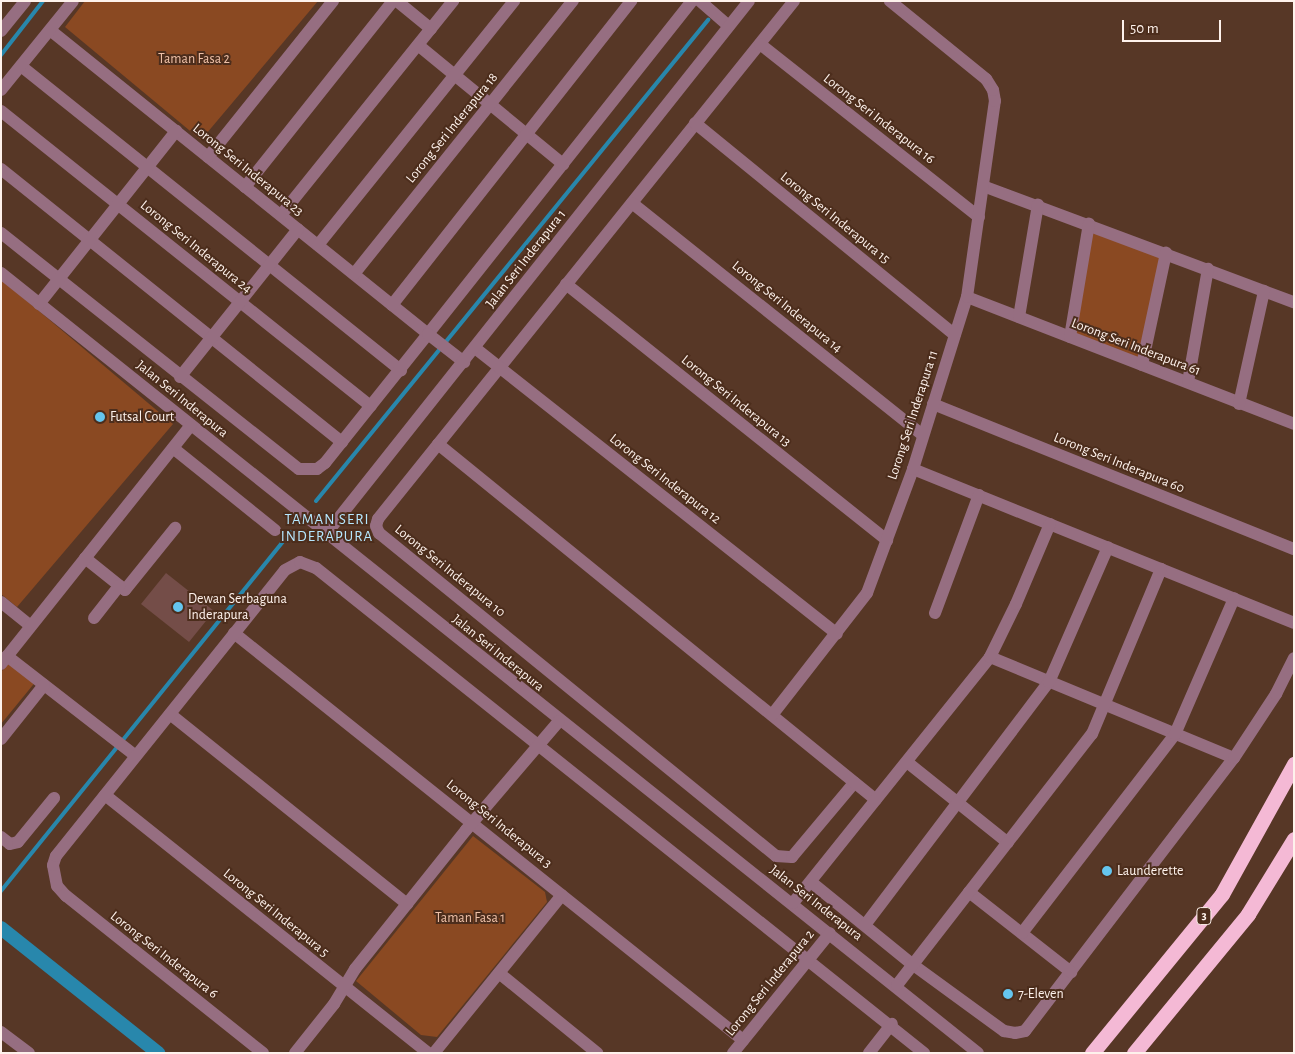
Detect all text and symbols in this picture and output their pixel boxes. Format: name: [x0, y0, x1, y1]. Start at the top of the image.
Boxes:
scale bar: [1125, 10, 1224, 42]
text: 50 m: [1130, 21, 1159, 36]
park label: Taman Fasa 2: [158, 51, 230, 67]
street label: Lorong Seri Inderapura 18: [402, 69, 502, 187]
street label: Lorong Seri Inderapura 16: [820, 70, 938, 168]
street label: Lorong Seri Inderapura 23: [189, 120, 307, 220]
street label: Lorong Seri Inderapura 15: [777, 169, 893, 267]
street label: Lorong Seri Inderapura 24: [137, 197, 255, 297]
street label: Jalan Seri Inderapura 1: [482, 206, 570, 312]
street label: Lorong Seri Inderapura 14: [728, 257, 846, 357]
street label: Lorong Seri Inderapura 61: [1069, 315, 1203, 379]
street label: Lorong Seri Inderapura 11: [884, 348, 942, 482]
street label: Lorong Seri Inderapura 13: [678, 352, 794, 450]
street label: Jalan Seri Inderapura: [133, 357, 231, 441]
place label: Futsal Court: [110, 409, 174, 425]
marker: Futsal Court: [94, 411, 106, 423]
street label: Lorong Seri Inderapura 60: [1051, 429, 1187, 497]
street label: Lorong Seri Inderapura 12: [606, 430, 724, 528]
district label: TAMAN SERI INDERAPURA: [280, 510, 374, 545]
street label: Lorong Seri Inderapura 10: [391, 521, 509, 621]
place label: Dewan Serbaguna Inderapura: [188, 591, 287, 624]
marker: Dewan Serbaguna Inderapura: [172, 601, 184, 613]
street label: Jalan Seri Inderapura: [449, 611, 547, 695]
street label: Lorong Seri Inderapura 3: [443, 776, 555, 872]
street label: Jalan Seri Inderapura: [766, 862, 866, 944]
place label: Launderette: [1117, 863, 1183, 879]
street label: Lorong Seri Inderapura 5: [220, 865, 332, 961]
marker: Launderette: [1101, 865, 1113, 877]
road number: 3: [1195, 906, 1213, 926]
street label: Lorong Seri Inderapura 6: [107, 908, 221, 1002]
park label: Taman Fasa 1: [435, 910, 505, 926]
street label: Lorong Seri Inderapura 2: [722, 926, 818, 1040]
place label: 7-Eleven: [1018, 986, 1064, 1002]
marker: 7-Eleven: [1002, 988, 1014, 1000]

